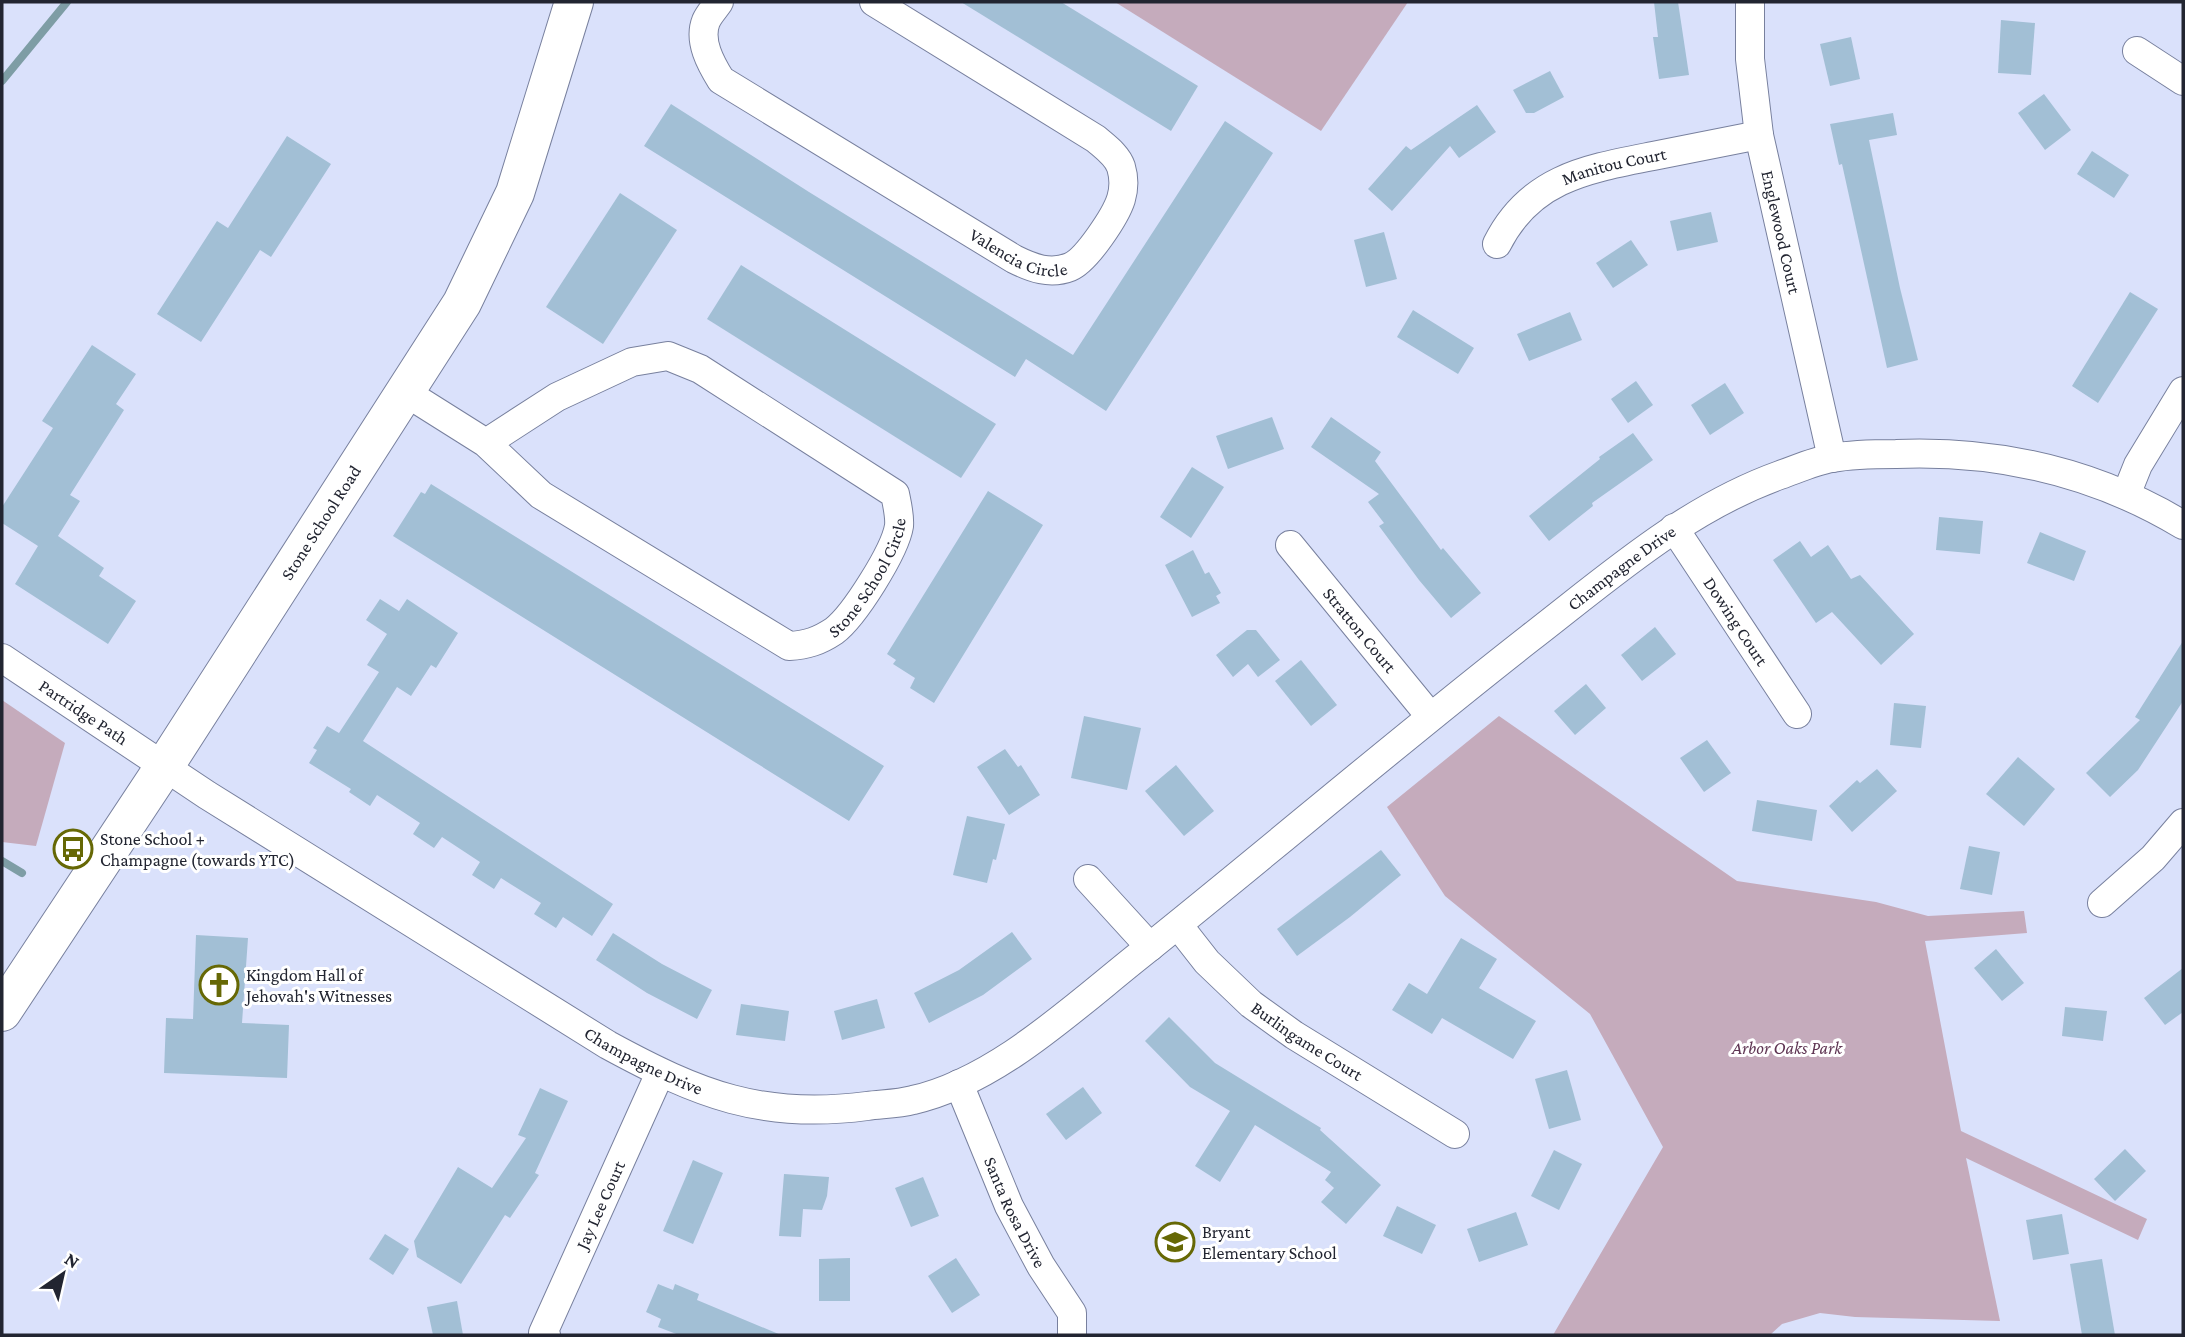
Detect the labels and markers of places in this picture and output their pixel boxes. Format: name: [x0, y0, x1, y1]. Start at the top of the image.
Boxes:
bus stop icon: Stone School + Champagne (towards YTC): [52, 828, 94, 870]
place label: Stone School + Champagne (towards YTC): [100, 829, 295, 871]
church icon: Kingdom Hall of Jehovah's Witnesses: [198, 964, 240, 1006]
place label: Kingdom Hall of Jehovah's Witnesses: [244, 965, 392, 1006]
school or university icon: Bryant Elementary School: [1154, 1221, 1196, 1263]
place label: Bryant Elementary School: [1202, 1222, 1337, 1263]

